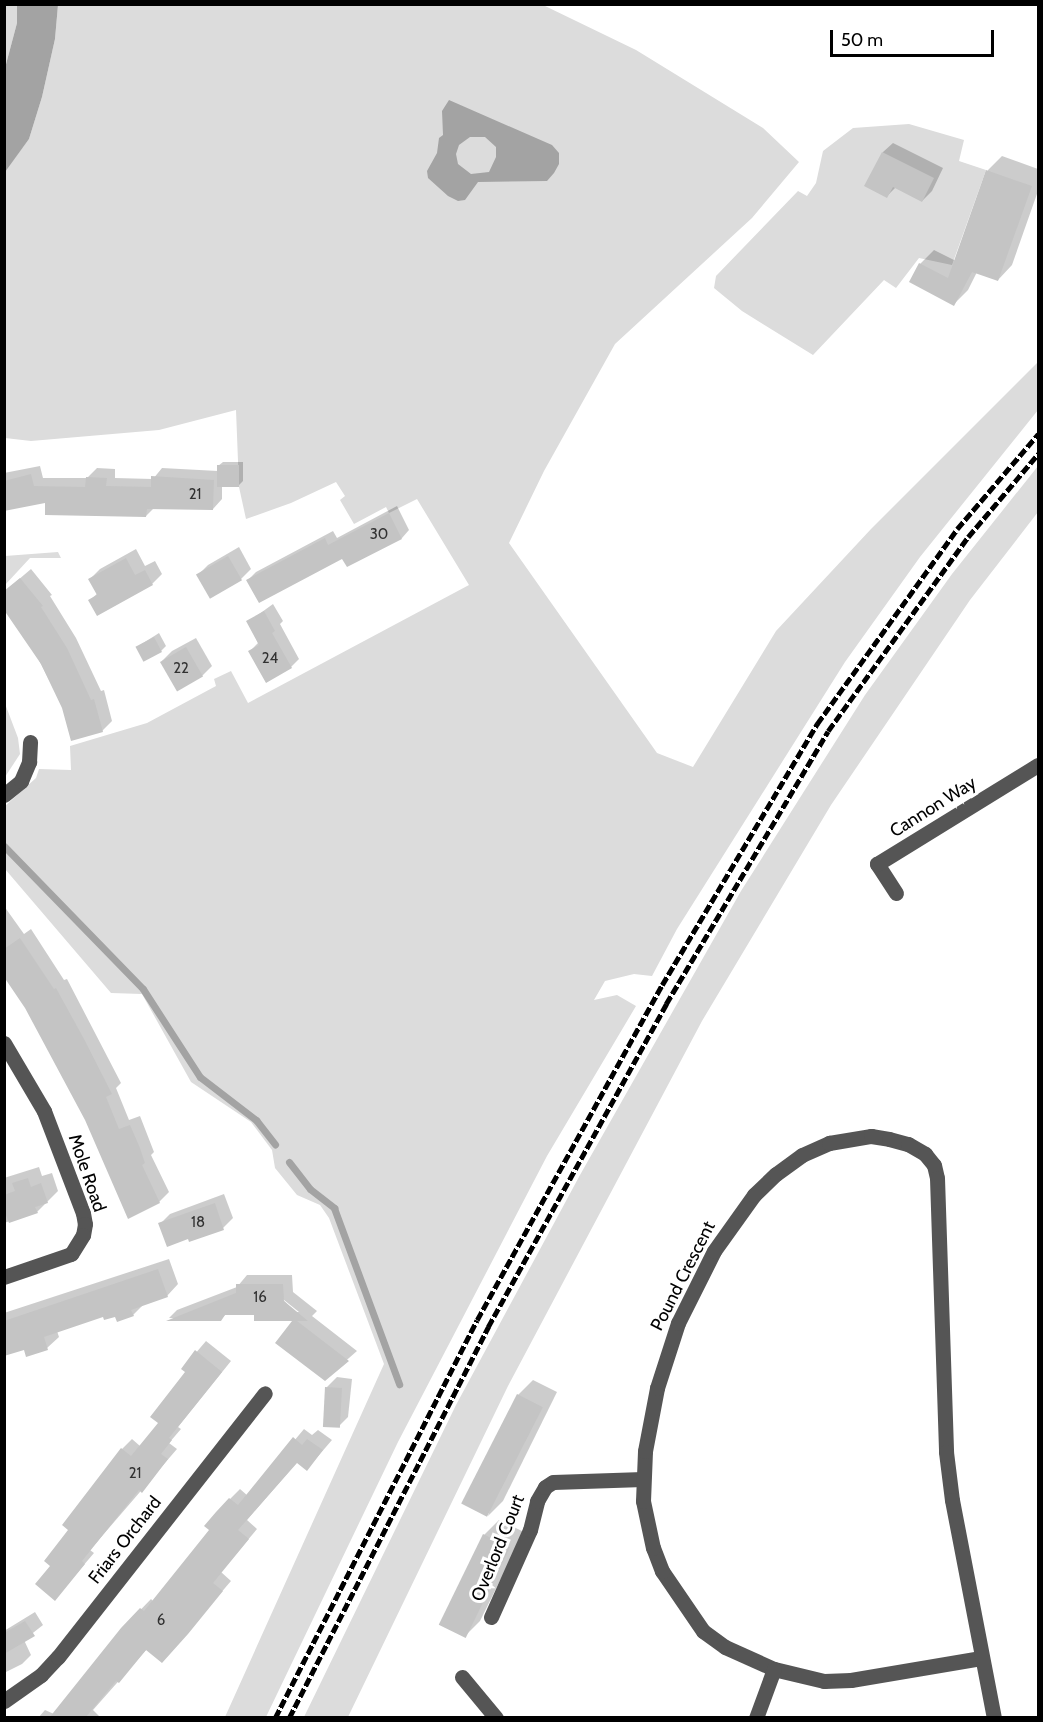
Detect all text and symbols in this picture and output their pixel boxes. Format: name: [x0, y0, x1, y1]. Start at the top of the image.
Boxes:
scale bar: [833, 18, 996, 56]
text: 50 m: [841, 29, 883, 51]
house number: 21: [189, 486, 201, 504]
house number: 30: [370, 526, 388, 544]
house number: 24: [262, 650, 278, 668]
house number: 22: [173, 660, 189, 678]
street label: Cannon Way: [886, 772, 980, 842]
street label: Mole Road: [64, 1131, 110, 1215]
house number: 18: [191, 1214, 205, 1232]
street label: Pound Crescent: [646, 1218, 720, 1334]
house number: 16: [253, 1289, 267, 1307]
house number: 21: [129, 1465, 141, 1483]
street label: Friars Orchard: [84, 1492, 166, 1588]
street label: Overlord Court: [467, 1492, 529, 1604]
house number: 6: [157, 1612, 165, 1630]

